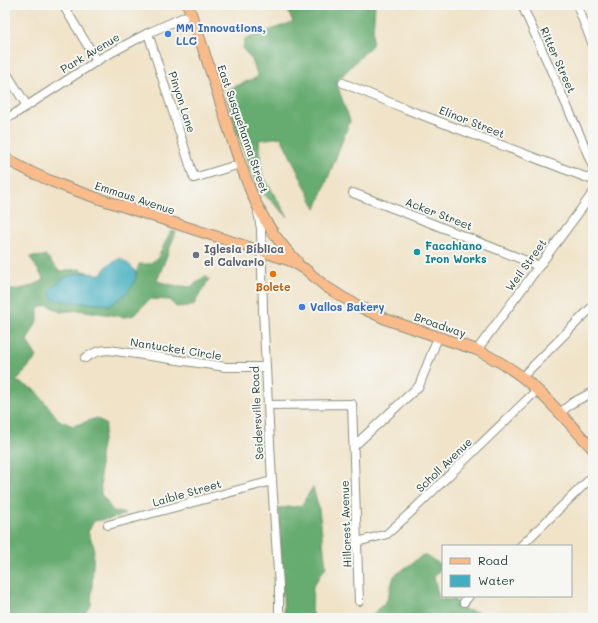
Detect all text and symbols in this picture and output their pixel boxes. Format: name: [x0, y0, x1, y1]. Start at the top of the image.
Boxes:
place label: MM Innovations, LLC: [176, 20, 266, 48]
street label: Ritter Street: [537, 24, 580, 95]
street label: Park Avenue: [57, 29, 122, 76]
marker: MM Innovations, LLC: [163, 29, 173, 39]
street label: East Susquehanna Street: [214, 63, 273, 195]
street label: Pinyon Lane: [166, 69, 199, 135]
street label: Elinor Street: [437, 102, 507, 141]
street label: Emmaus Avenue: [93, 177, 177, 218]
street label: Acker Street: [403, 194, 475, 233]
street label: Weil Street: [502, 235, 550, 294]
place label: Facchiano Iron Works: [425, 238, 487, 266]
place label: Iglesia Bíblica el Calvario: [204, 241, 284, 269]
marker: Facchiano Iron Works: [412, 247, 422, 257]
marker: Iglesia Bíblica el Calvario: [191, 250, 201, 260]
marker: Bolete: [268, 269, 278, 279]
place label: Bolete: [255, 279, 291, 294]
place label: Vallos Bakery: [310, 299, 385, 314]
marker: Vallos Bakery: [297, 302, 307, 312]
street label: Broadway: [412, 309, 468, 340]
street label: Nantucket Circle: [129, 334, 223, 363]
street label: Seidersville Road: [247, 366, 266, 460]
street label: Scholl Avenue: [412, 434, 475, 495]
street label: Laible Street: [151, 475, 223, 510]
street label: Hillcrest Avenue: [336, 480, 355, 568]
legend: [442, 545, 572, 597]
text: Road: [478, 552, 508, 568]
text: Water: [478, 572, 515, 588]

